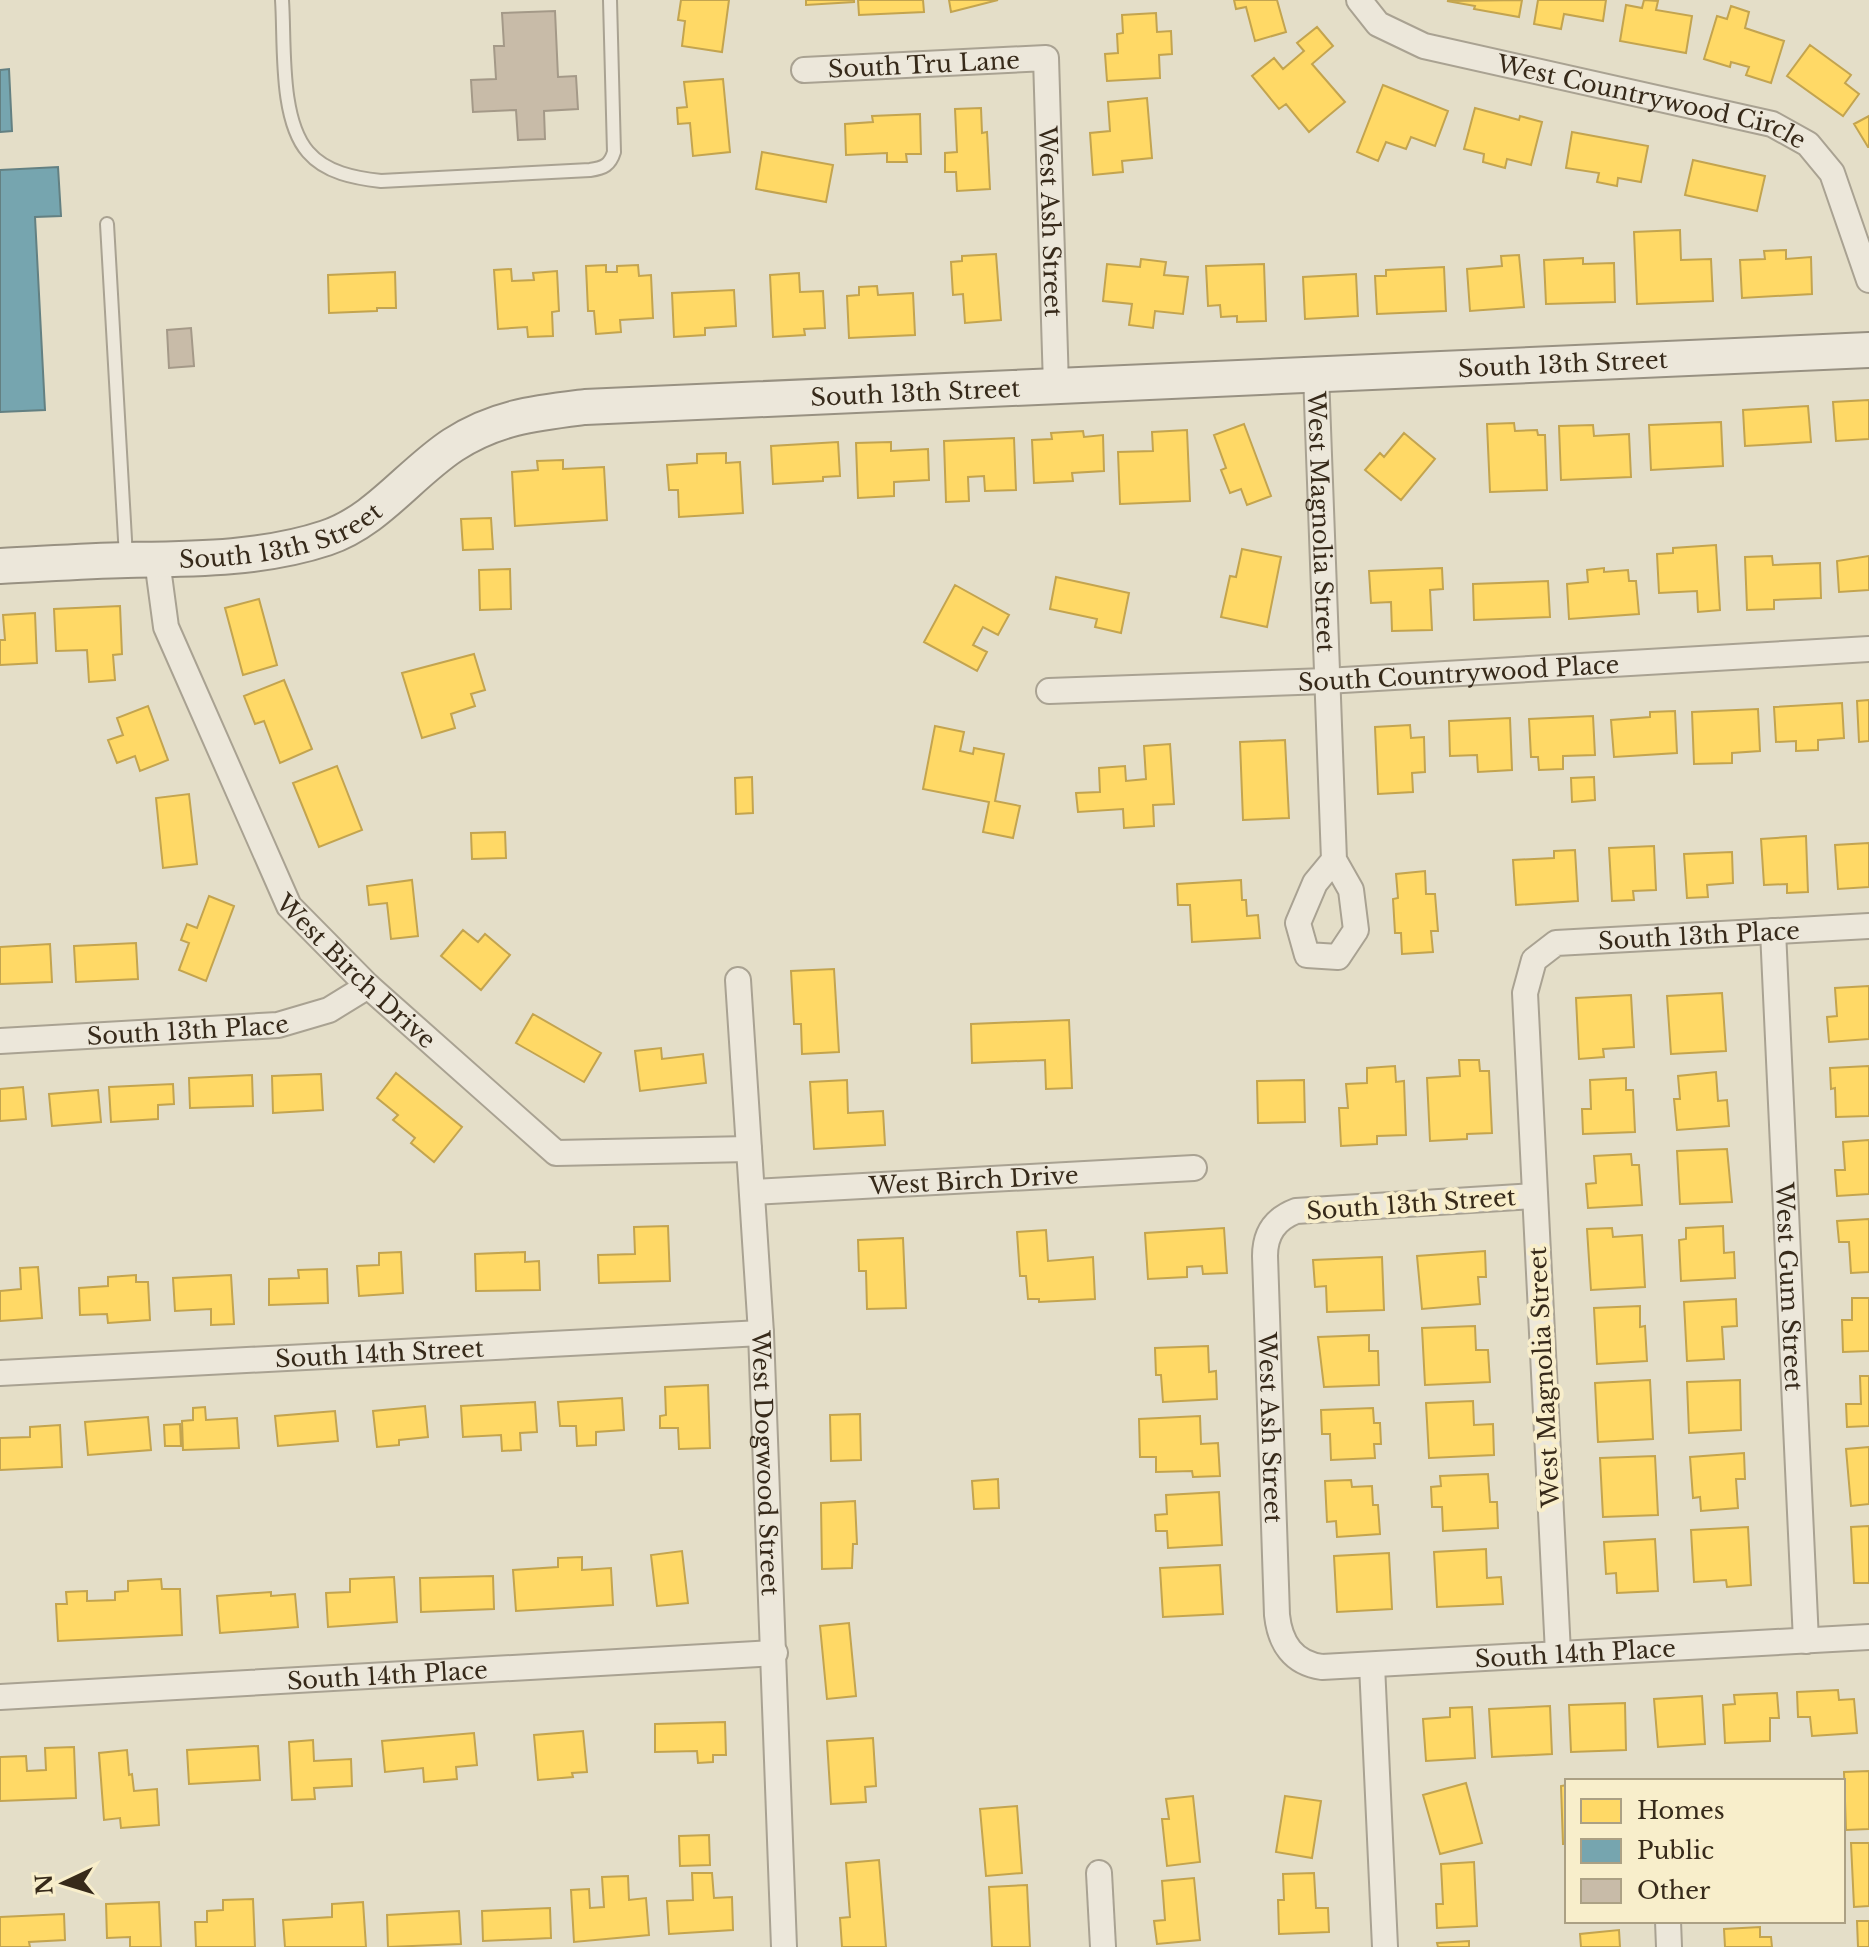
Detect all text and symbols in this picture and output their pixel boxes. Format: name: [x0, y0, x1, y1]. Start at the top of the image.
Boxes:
street label: South Tru Lane: [827, 45, 1020, 83]
street label: West Countrywood Circle: [1493, 48, 1811, 155]
street label: West Ash Street: [1034, 125, 1068, 318]
street label: South 13th Street: [1457, 344, 1668, 383]
street label: South 13th Street: [810, 373, 1021, 411]
street label: West Magnolia Street: [1302, 390, 1341, 653]
street label: South 13th Street: [178, 496, 387, 574]
street label: South Countrywood Place: [1297, 649, 1620, 697]
street label: West Birch Drive: [270, 887, 442, 1054]
street label: South 13th Place: [1597, 915, 1801, 955]
street label: South 13th Place: [86, 1008, 292, 1050]
street label: West Birch Drive: [867, 1160, 1079, 1200]
street label: West Gum Street: [1770, 1181, 1809, 1392]
street label: South 13th Street: [1305, 1182, 1517, 1226]
street label: West Magnolia Street: [1523, 1246, 1565, 1509]
street label: West Dogwood Street: [746, 1329, 785, 1596]
street label: West Ash Street: [1253, 1331, 1288, 1524]
street label: South 14th Street: [274, 1333, 485, 1373]
street label: South 14th Place: [1474, 1633, 1676, 1673]
street label: South 14th Place: [286, 1655, 489, 1695]
legend: [1565, 1779, 1845, 1923]
text: Homes: [1637, 1796, 1725, 1825]
text: Public: [1637, 1836, 1714, 1865]
north arrow: [24, 1843, 104, 1923]
text: N: [30, 1873, 59, 1896]
text: Other: [1637, 1876, 1711, 1905]

